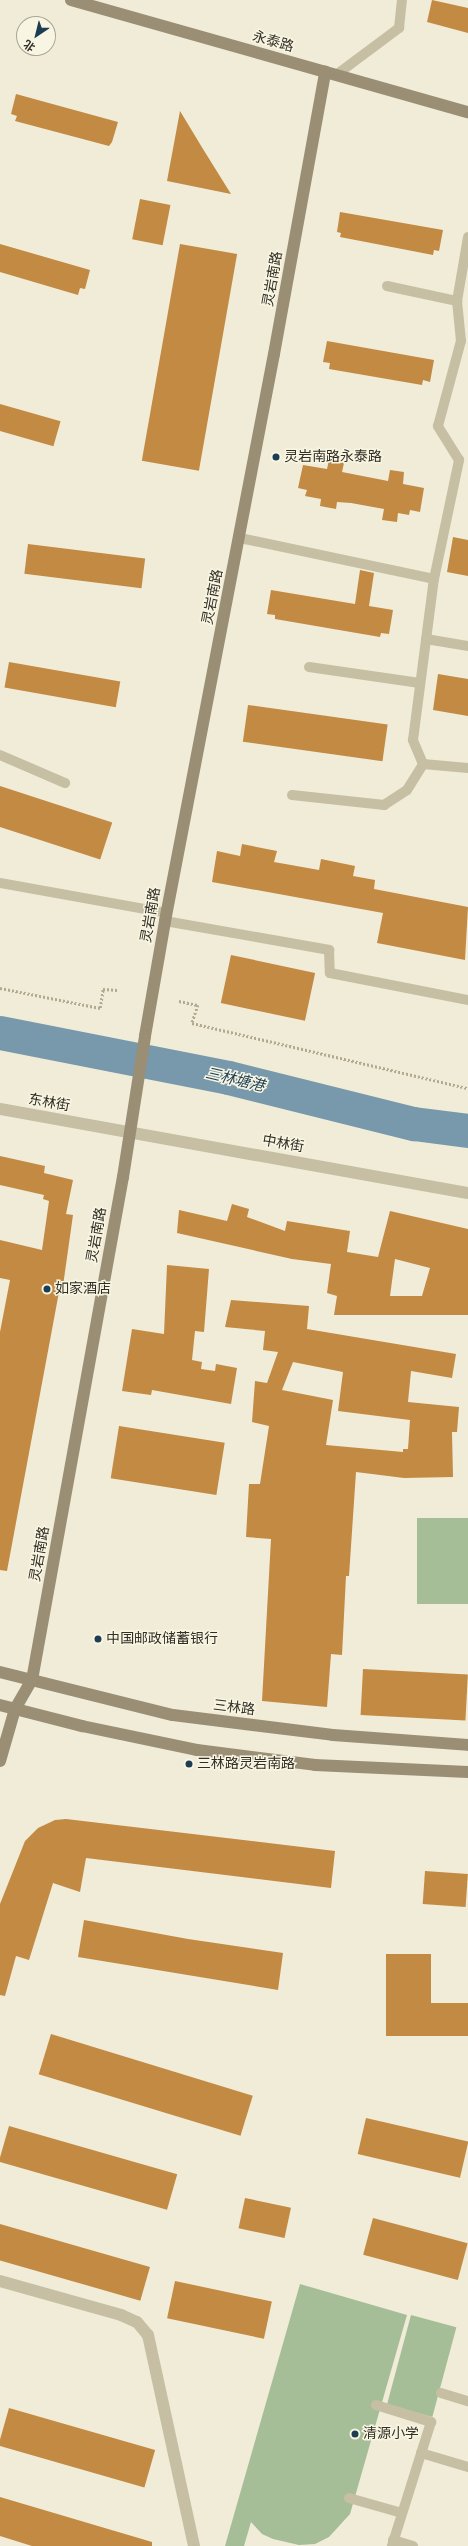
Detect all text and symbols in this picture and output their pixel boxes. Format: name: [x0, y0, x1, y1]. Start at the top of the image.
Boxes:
north arrow: [16, 16, 56, 56]
street label: 永泰路: [250, 28, 296, 56]
text: 北: [22, 38, 37, 53]
street label: 灵岩南路: [260, 250, 286, 308]
place label: 灵岩南路永泰路: [284, 449, 382, 465]
marker: 灵岩南路永泰路: [271, 452, 281, 462]
street label: 灵岩南路: [199, 568, 227, 626]
street label: 灵岩南路: [138, 886, 164, 944]
water label: 三林塘港: [204, 1064, 266, 1096]
street label: 东林街: [27, 1091, 71, 1115]
street label: 中林街: [261, 1132, 305, 1156]
street label: 灵岩南路: [84, 1206, 110, 1264]
place label: 如家酒店: [55, 1281, 111, 1297]
marker: 如家酒店: [42, 1284, 52, 1294]
street label: 灵岩南路: [27, 1525, 53, 1583]
place label: 中国邮政储蓄银行: [106, 1631, 218, 1647]
marker: 中国邮政储蓄银行: [93, 1634, 103, 1644]
street label: 三林路: [212, 1697, 256, 1719]
place label: 三林路灵岩南路: [197, 1756, 295, 1772]
marker: 三林路灵岩南路: [184, 1759, 194, 1769]
place label: 清源小学: [363, 2426, 419, 2442]
marker: 清源小学: [350, 2429, 360, 2439]

